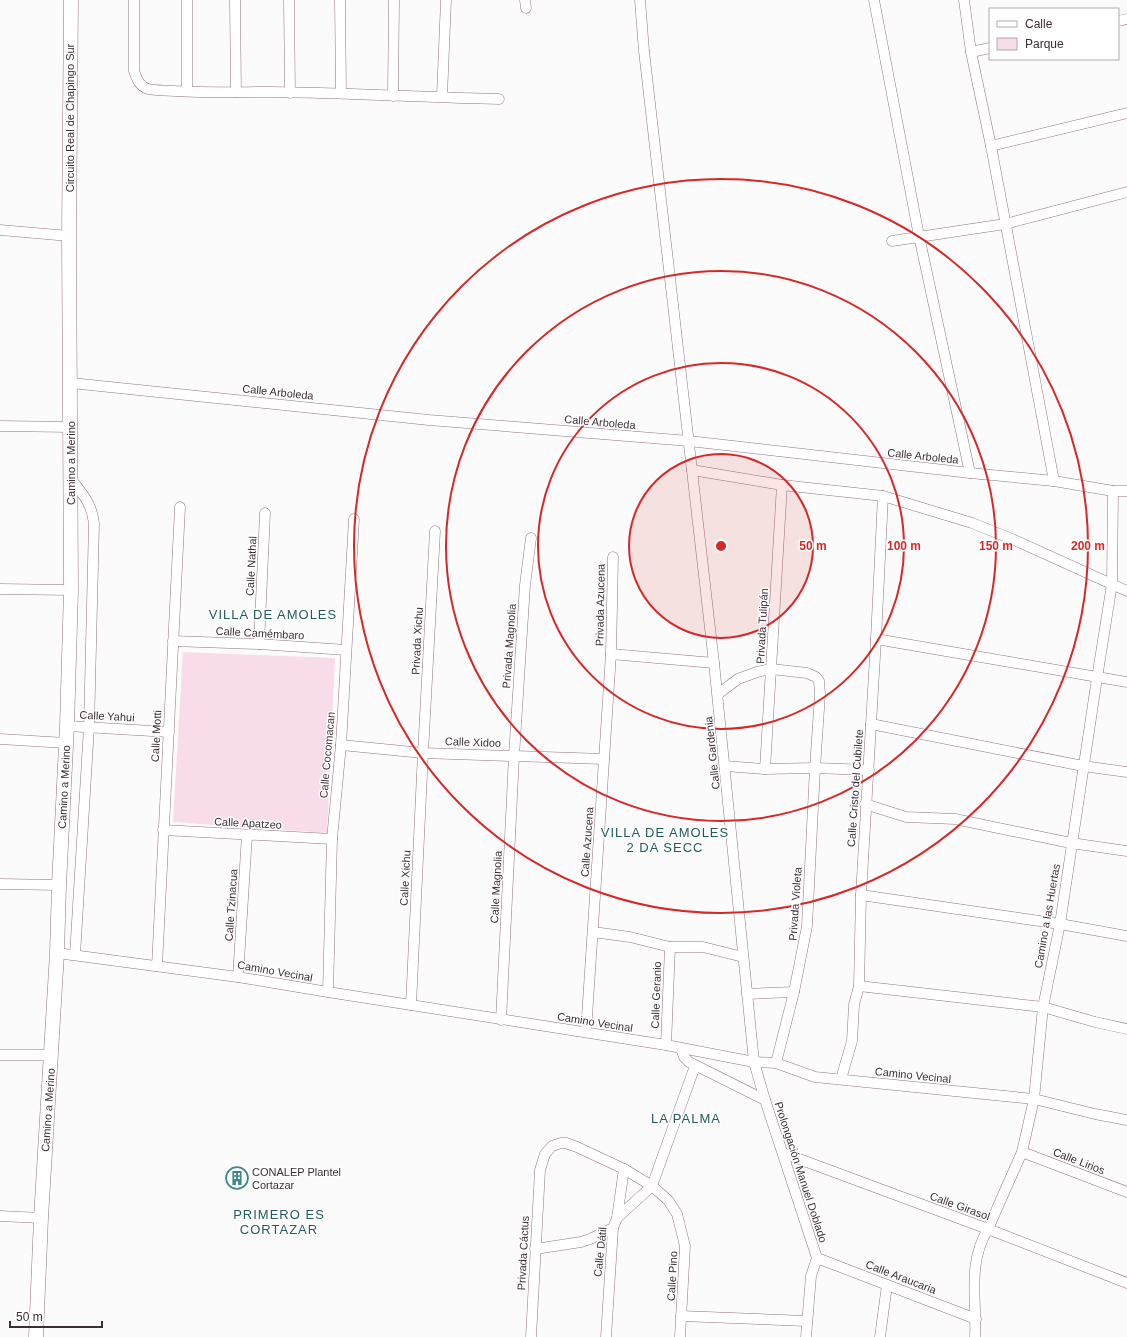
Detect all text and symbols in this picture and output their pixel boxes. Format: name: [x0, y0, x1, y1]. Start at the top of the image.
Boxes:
legend: [989, 8, 1119, 60]
text: Calle: [1025, 17, 1053, 31]
text: Parque: [1025, 37, 1064, 51]
street label: Circuito Real de Chapingo Sur: [64, 43, 76, 192]
street label: Calle Arboleda: [242, 382, 315, 402]
street label: Calle Arboleda: [564, 413, 637, 431]
street label: Camino a Merino: [65, 421, 77, 505]
street label: Calle Arboleda: [887, 446, 960, 466]
street label: Calle Nathal: [243, 536, 259, 596]
centre of rings: [714, 539, 728, 553]
text: 50 m: [799, 539, 827, 553]
text: 100 m: [887, 539, 921, 553]
text: 150 m: [979, 539, 1013, 553]
text: 200 m: [1071, 539, 1105, 553]
street label: Privada Azucena: [593, 563, 607, 646]
street label: Privada Tulipán: [754, 588, 770, 664]
street label: Privada Magnolia: [500, 602, 518, 689]
district label: VILLA DE AMOLES: [209, 607, 337, 622]
street label: Privada Xichu: [409, 607, 425, 675]
street label: Calle Camémbaro: [215, 625, 305, 641]
street label: Calle Yahui: [79, 709, 135, 723]
street label: Calle Motti: [149, 710, 163, 762]
street label: Calle Cocomacan: [317, 711, 337, 799]
street label: Calle Gardenia: [702, 715, 722, 790]
street label: Calle Cristo del Cubilete: [845, 729, 865, 847]
street label: Calle Xidoo: [445, 735, 501, 749]
street label: Camino a Merino: [56, 745, 72, 829]
street label: Calle Azucena: [579, 806, 595, 877]
street label: Calle Apatzeo: [214, 815, 282, 831]
district label: VILLA DE AMOLES 2 DA SECC: [601, 825, 729, 855]
street label: Calle Magnolia: [488, 849, 504, 924]
street label: Calle Xichu: [398, 850, 412, 906]
street label: Camino a las Huertas: [1032, 862, 1062, 969]
street label: Privada Violeta: [786, 866, 804, 941]
street label: Calle Tzinacua: [222, 868, 240, 942]
street label: Camino Vecinal: [236, 958, 314, 984]
street label: Calle Geranio: [649, 961, 663, 1029]
street label: Camino Vecinal: [556, 1010, 634, 1034]
street label: Camino Vecinal: [874, 1065, 952, 1085]
street label: Camino a Merino: [39, 1068, 57, 1152]
street label: Prolongación Manuel Doblado: [773, 1100, 829, 1244]
district label: LA PALMA: [651, 1111, 721, 1126]
street label: Calle Lirios: [1051, 1146, 1107, 1177]
building icon: CONALEP Plantel Cortazar: [224, 1165, 250, 1191]
place label: CONALEP Plantel Cortazar: [252, 1166, 341, 1191]
street label: Calle Girasol: [928, 1190, 992, 1222]
district label: PRIMERO ES CORTAZAR: [233, 1207, 325, 1237]
street label: Privada Cáctus: [515, 1215, 531, 1291]
street label: Calle Dátil: [591, 1226, 609, 1278]
street label: Calle Pino: [665, 1251, 679, 1301]
street label: Calle Araucaria: [864, 1258, 939, 1296]
scale bar: [10, 1303, 102, 1329]
text: 50 m: [16, 1310, 43, 1324]

